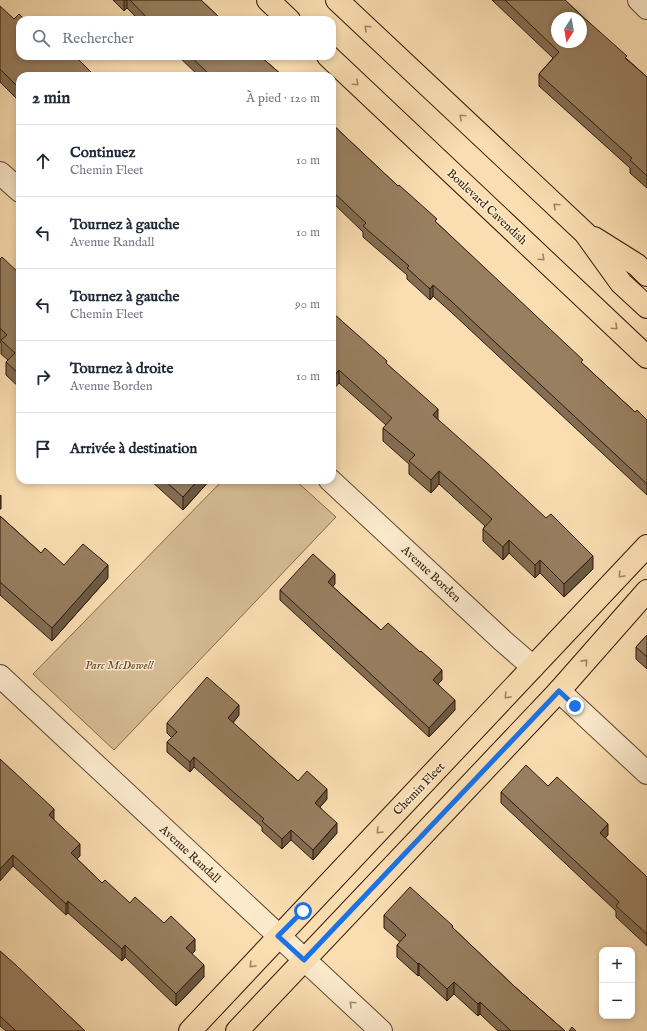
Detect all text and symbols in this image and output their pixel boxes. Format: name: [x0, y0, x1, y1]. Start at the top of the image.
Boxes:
north arrow: [551, 12, 587, 48]
search box: [16, 16, 336, 60]
one-way arrow: [364, 25, 372, 33]
icon: search: [30, 27, 52, 49]
text: Rechercher: [62, 29, 134, 48]
one-way arrow: [351, 78, 359, 86]
text: 2 min: [32, 88, 70, 109]
text: À pied · 120 m: [246, 90, 320, 107]
one-way arrow: [459, 114, 467, 122]
text: Continuez: [70, 143, 135, 162]
icon: ahead: [32, 150, 54, 172]
text: 10 m: [296, 152, 320, 169]
text: Chemin Fleet: [70, 162, 144, 179]
street label: Boulevard Cavendish: [444, 166, 531, 248]
one-way arrow: [553, 203, 561, 211]
text: Tournez à gauche: [70, 215, 179, 234]
icon: left: [32, 222, 54, 244]
text: 10 m: [296, 224, 320, 241]
text: Avenue Randall: [70, 234, 155, 251]
one-way arrow: [537, 254, 545, 261]
text: Tournez à gauche: [70, 287, 179, 306]
icon: left: [32, 294, 54, 316]
text: 90 m: [295, 296, 320, 313]
text: Chemin Fleet: [70, 306, 144, 323]
one-way arrow: [610, 323, 618, 330]
text: Tournez à droite: [70, 359, 173, 378]
icon: right: [32, 366, 54, 388]
text: 10 m: [296, 368, 320, 385]
text: Avenue Borden: [70, 378, 153, 395]
icon: arrive: [32, 438, 54, 460]
text: Arrivée à destination: [70, 439, 197, 458]
street label: Avenue Borden: [397, 542, 464, 606]
one-way arrow: [618, 570, 626, 578]
park label: Parc McDowell: [85, 658, 154, 673]
one-way arrow: [580, 659, 587, 666]
one-way arrow: [504, 691, 511, 699]
route end: [566, 697, 584, 715]
street label: Chemin Fleet: [390, 759, 448, 819]
street label: Avenue Randall: [156, 821, 224, 887]
one-way arrow: [376, 826, 384, 834]
route start: [294, 902, 312, 920]
map controls: [599, 947, 635, 1019]
button: +: [599, 947, 635, 983]
one-way arrow: [249, 960, 257, 968]
button: −: [599, 983, 635, 1019]
one-way arrow: [349, 1002, 357, 1009]

